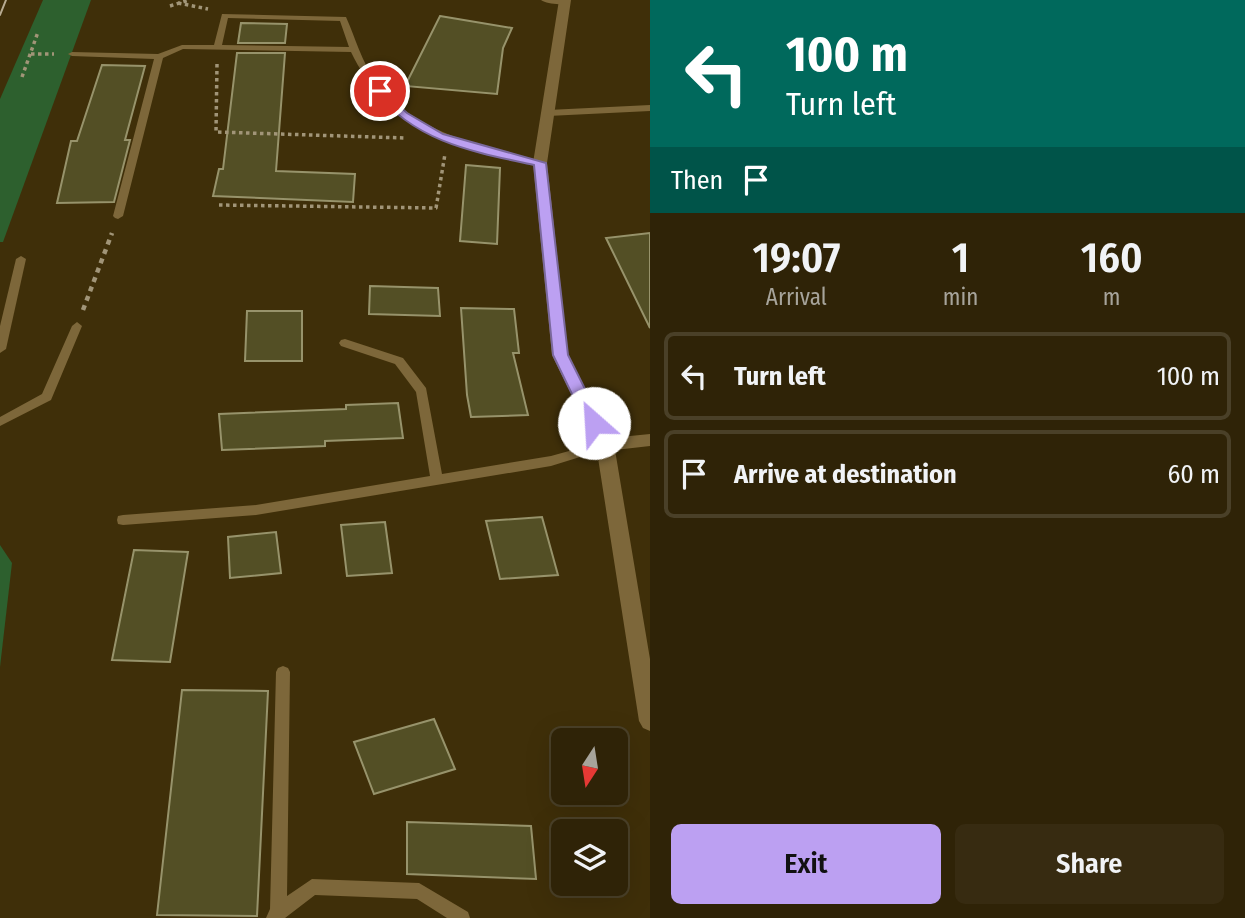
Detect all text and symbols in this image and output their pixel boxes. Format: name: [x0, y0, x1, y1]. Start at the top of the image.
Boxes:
text: 100 m: [786, 25, 908, 84]
icon: left: [671, 28, 762, 119]
pin: [350, 61, 410, 121]
icon: arrive: [361, 72, 399, 110]
text: Turn left: [786, 85, 896, 123]
icon: arrive: [737, 161, 775, 199]
text: Then: [671, 165, 723, 196]
text: 19:07: [752, 233, 840, 283]
text: 1: [952, 233, 969, 283]
text: 160: [1081, 233, 1143, 283]
text: Arrival: [766, 283, 827, 311]
text: min: [943, 283, 978, 311]
text: m: [1103, 283, 1120, 311]
icon: left: [675, 357, 713, 395]
text: Turn left: [734, 361, 826, 392]
text: 100 m: [1157, 361, 1220, 392]
position arrow: [557, 386, 631, 460]
icon: arrive: [675, 455, 713, 493]
text: Arrive at destination: [734, 459, 957, 490]
text: 60 m: [1167, 459, 1220, 490]
north arrow: [551, 728, 628, 805]
map controls: [551, 728, 628, 896]
button: layers: [551, 819, 628, 896]
button: Exit: [671, 824, 941, 904]
button: Share: [955, 824, 1224, 904]

